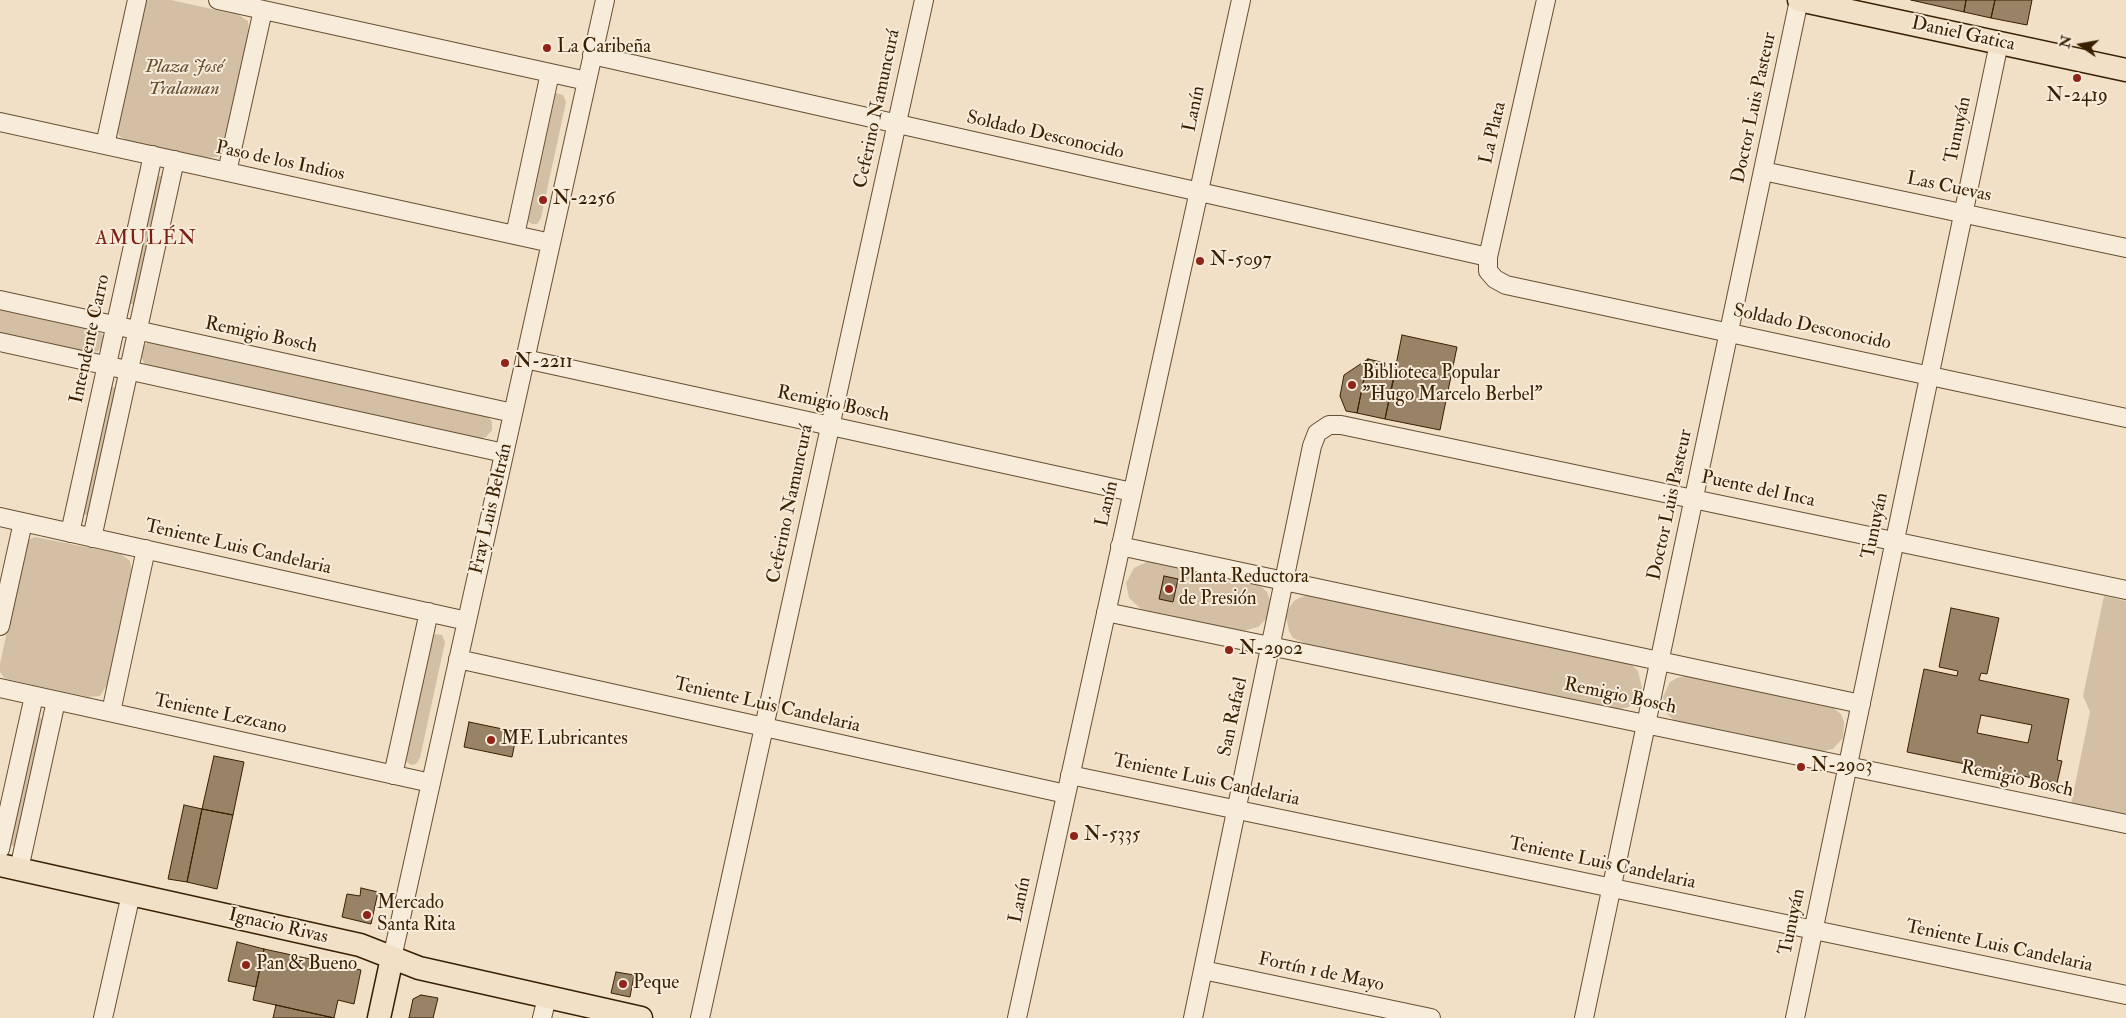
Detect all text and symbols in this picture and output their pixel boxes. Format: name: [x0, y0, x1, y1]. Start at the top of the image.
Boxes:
street label: Daniel Gatica: [1909, 13, 2017, 57]
north arrow: [2056, 20, 2106, 70]
street label: Ceferino Namuncurá: [850, 28, 906, 190]
street label: Doctor Luis Pasteur: [1728, 30, 1782, 186]
text: N: [2056, 34, 2075, 50]
place label: La Caribeña: [557, 37, 651, 59]
marker: La Caribeña: [541, 42, 553, 54]
park label: Plaza José Tralaman: [145, 57, 223, 101]
marker: N-2419: [2071, 72, 2083, 84]
street label: Lanín: [1179, 84, 1211, 134]
place label: N-2419: [2046, 86, 2108, 108]
street label: Tunuyán: [1941, 95, 1977, 165]
street label: La Plata: [1476, 100, 1512, 166]
street label: Soldado Desconocido: [964, 107, 1126, 165]
street label: Paso de los Indios: [213, 137, 347, 187]
street label: Las Cuevas: [1905, 168, 1993, 208]
place label: N-2256: [553, 189, 615, 211]
marker: N-2256: [537, 194, 549, 206]
district label: AMULÉN: [94, 228, 198, 252]
place label: N-5097: [1210, 250, 1271, 272]
marker: N-5097: [1194, 255, 1206, 267]
street label: Intendente Carro: [66, 272, 116, 406]
street label: Soldado Desconocido: [1731, 300, 1893, 356]
street label: Remigio Bosch: [203, 313, 319, 359]
place label: N-2211: [515, 352, 573, 374]
marker: N-2211: [499, 357, 511, 369]
place label: Biblioteca Popular "Hugo Marcelo Berbel": [1362, 363, 1543, 407]
marker: Biblioteca Popular "Hugo Marcelo Berbel": [1346, 379, 1358, 391]
street label: Remigio Bosch: [775, 382, 891, 428]
street label: Ceferino Namuncurá: [763, 423, 819, 585]
street label: Doctor Luis Pasteur: [1644, 427, 1698, 583]
street label: Fray Luis Beltrán: [466, 441, 518, 577]
street label: Puente del Inca: [1699, 467, 1817, 513]
street label: Lanín: [1092, 479, 1124, 529]
street label: Tunuyán: [1858, 491, 1894, 561]
street label: Teniente Luis Candelaria: [143, 515, 333, 581]
place label: Planta Reductora de Presión: [1179, 567, 1309, 611]
marker: Planta Reductora de Presión: [1163, 583, 1175, 595]
place label: N-2902: [1239, 639, 1303, 661]
marker: N-2902: [1223, 644, 1235, 656]
street label: Teniente Luis Candelaria: [672, 673, 862, 739]
street label: Remigio Bosch: [1562, 674, 1678, 720]
street label: San Rafael: [1214, 675, 1254, 759]
street label: Teniente Lezcano: [151, 690, 289, 740]
place label: ME Lubricantes: [501, 729, 628, 751]
marker: ME Lubricantes: [485, 734, 497, 746]
street label: Teniente Luis Candelaria: [1110, 750, 1302, 812]
place label: N-2903: [1811, 756, 1872, 778]
street label: Remigio Bosch: [1959, 757, 2075, 803]
marker: N-2903: [1795, 761, 1807, 773]
place label: N-5335: [1084, 825, 1140, 847]
marker: N-5335: [1068, 830, 1080, 842]
street label: Teniente Luis Candelaria: [1506, 833, 1698, 895]
street label: Lanín: [1005, 875, 1037, 925]
street label: Tunuyán: [1775, 887, 1811, 957]
place label: Mercado Santa Rita: [377, 893, 456, 937]
street label: Ignacio Rivas: [226, 904, 330, 950]
marker: Mercado Santa Rita: [361, 909, 373, 921]
street label: Teniente Luis Candelaria: [1903, 916, 2095, 978]
street label: Fortín 1 de Mayo: [1256, 949, 1386, 997]
place label: Pan & Bueno: [256, 954, 357, 976]
marker: Pan & Bueno: [240, 959, 252, 971]
place label: Peque: [633, 973, 679, 995]
marker: Peque: [617, 978, 629, 990]

